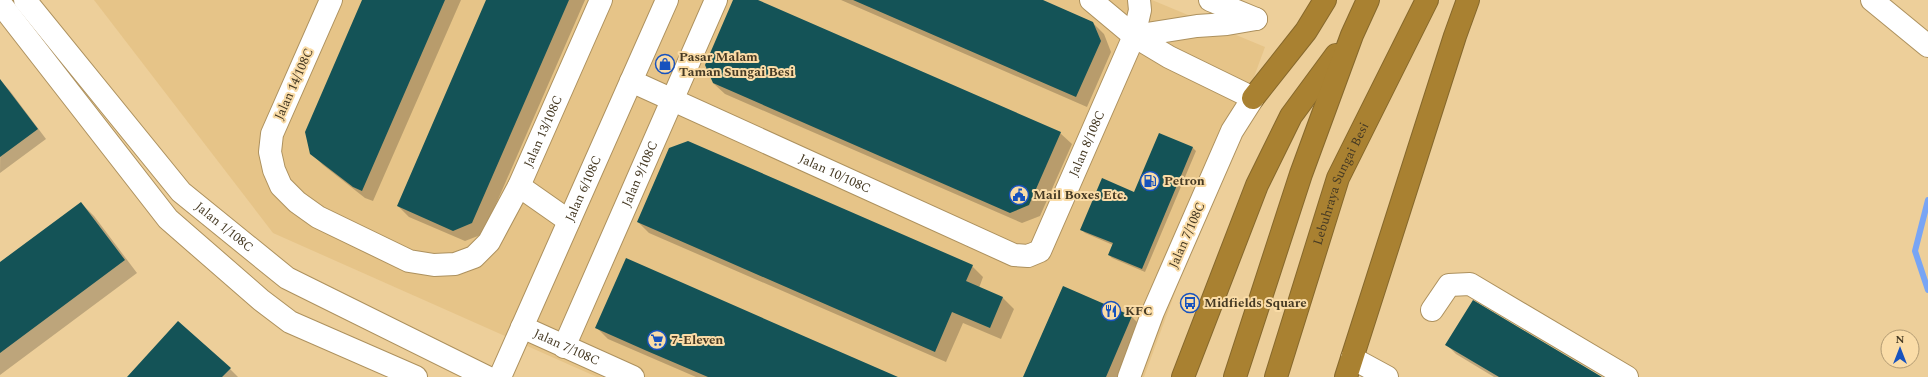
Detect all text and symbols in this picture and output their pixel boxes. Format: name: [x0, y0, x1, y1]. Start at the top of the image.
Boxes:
street label: Jalan 14/108C: [269, 45, 319, 123]
place label: Pasar Malam Taman Sungai Besi: [679, 47, 794, 82]
shop icon: Pasar Malam Taman Sungai Besi: [654, 53, 676, 75]
street label: Jalan 13/108C: [518, 92, 568, 171]
street label: Jalan 8/108C: [1064, 107, 1110, 180]
street label: Lebuhraya Sungai Besi: [1308, 119, 1374, 248]
street label: Jalan 9/108C: [616, 137, 663, 210]
street label: Jalan 10/108C: [796, 149, 874, 199]
street label: Jalan 6/108C: [560, 152, 607, 225]
fuel station icon: Petron: [1139, 170, 1161, 192]
place label: Petron: [1164, 171, 1205, 191]
public building icon: Mail Boxes Etc.: [1008, 184, 1030, 206]
place label: Mail Boxes Etc.: [1033, 185, 1127, 205]
street label: Jalan 1/108C: [190, 197, 258, 257]
street label: Jalan 7/108C: [1163, 199, 1211, 271]
bus stop icon: Midfields Square: [1179, 292, 1201, 314]
place label: Midfields Square: [1204, 293, 1307, 313]
restaurant icon: KFC: [1100, 300, 1122, 322]
place label: KFC: [1125, 301, 1153, 321]
street label: Jalan 7/108C: [530, 323, 603, 371]
supermarket icon: 7-Eleven: [646, 329, 668, 351]
north arrow: [1880, 329, 1920, 369]
place label: 7-Eleven: [671, 330, 723, 350]
text: N: [1896, 331, 1905, 348]

